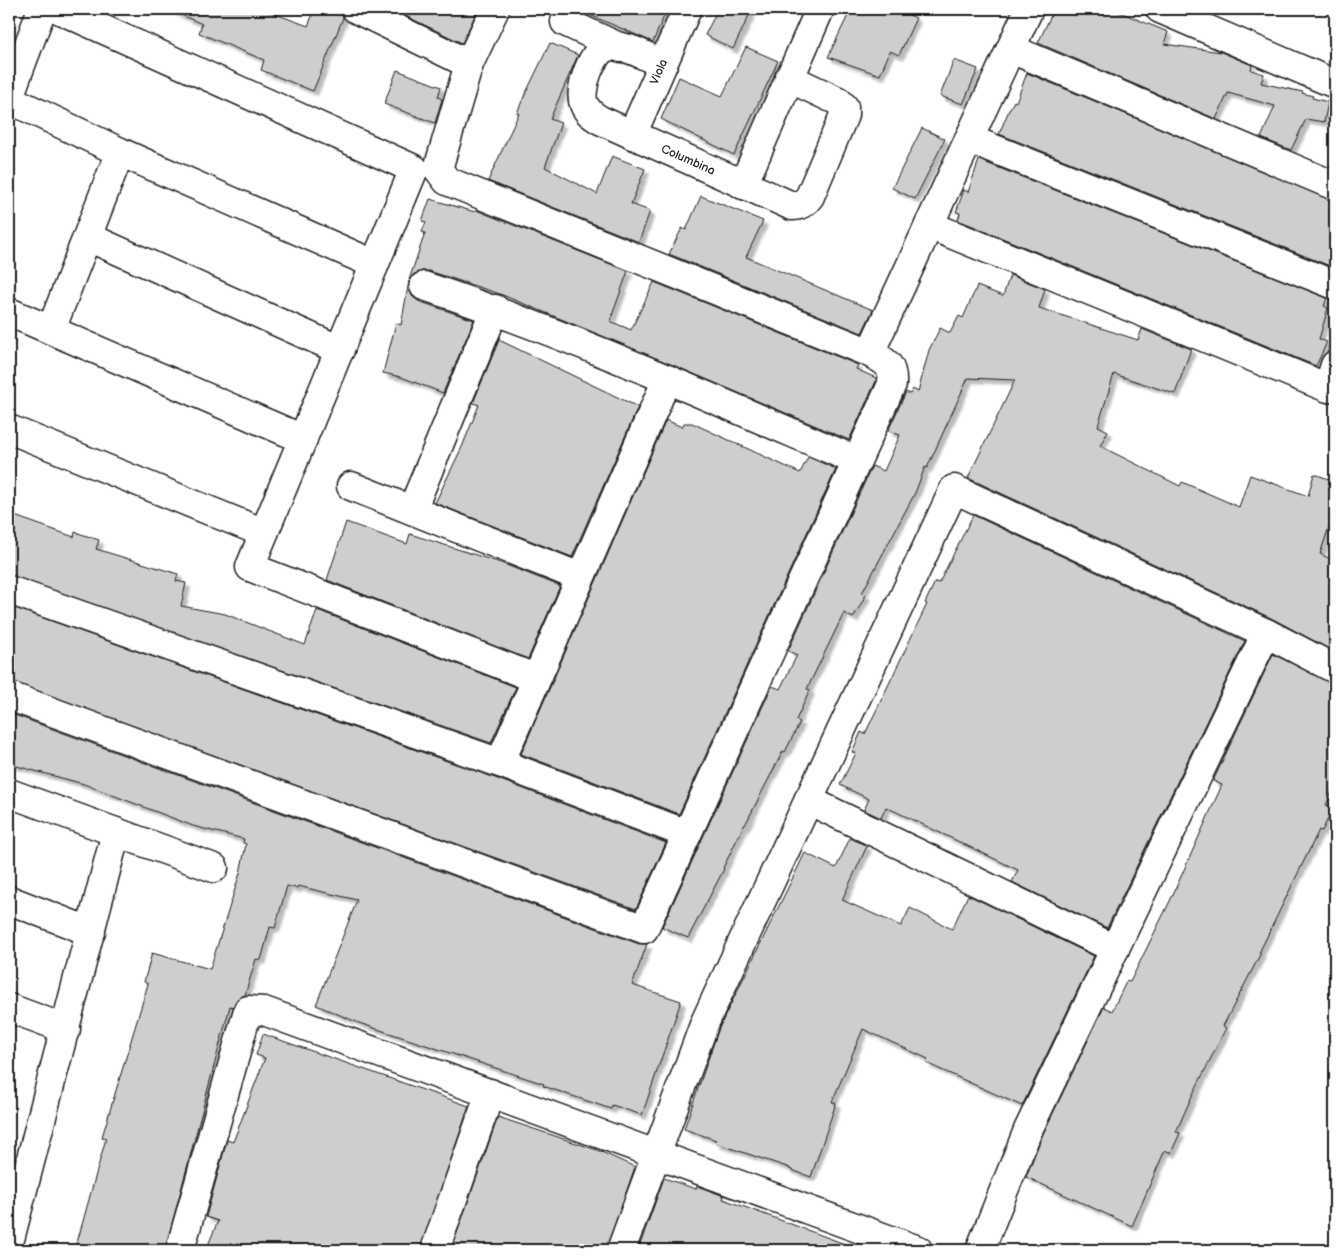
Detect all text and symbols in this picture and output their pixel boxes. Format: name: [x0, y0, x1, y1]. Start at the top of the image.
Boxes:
street label: Viola: [647, 57, 671, 87]
street label: Columbina: [659, 141, 718, 179]

